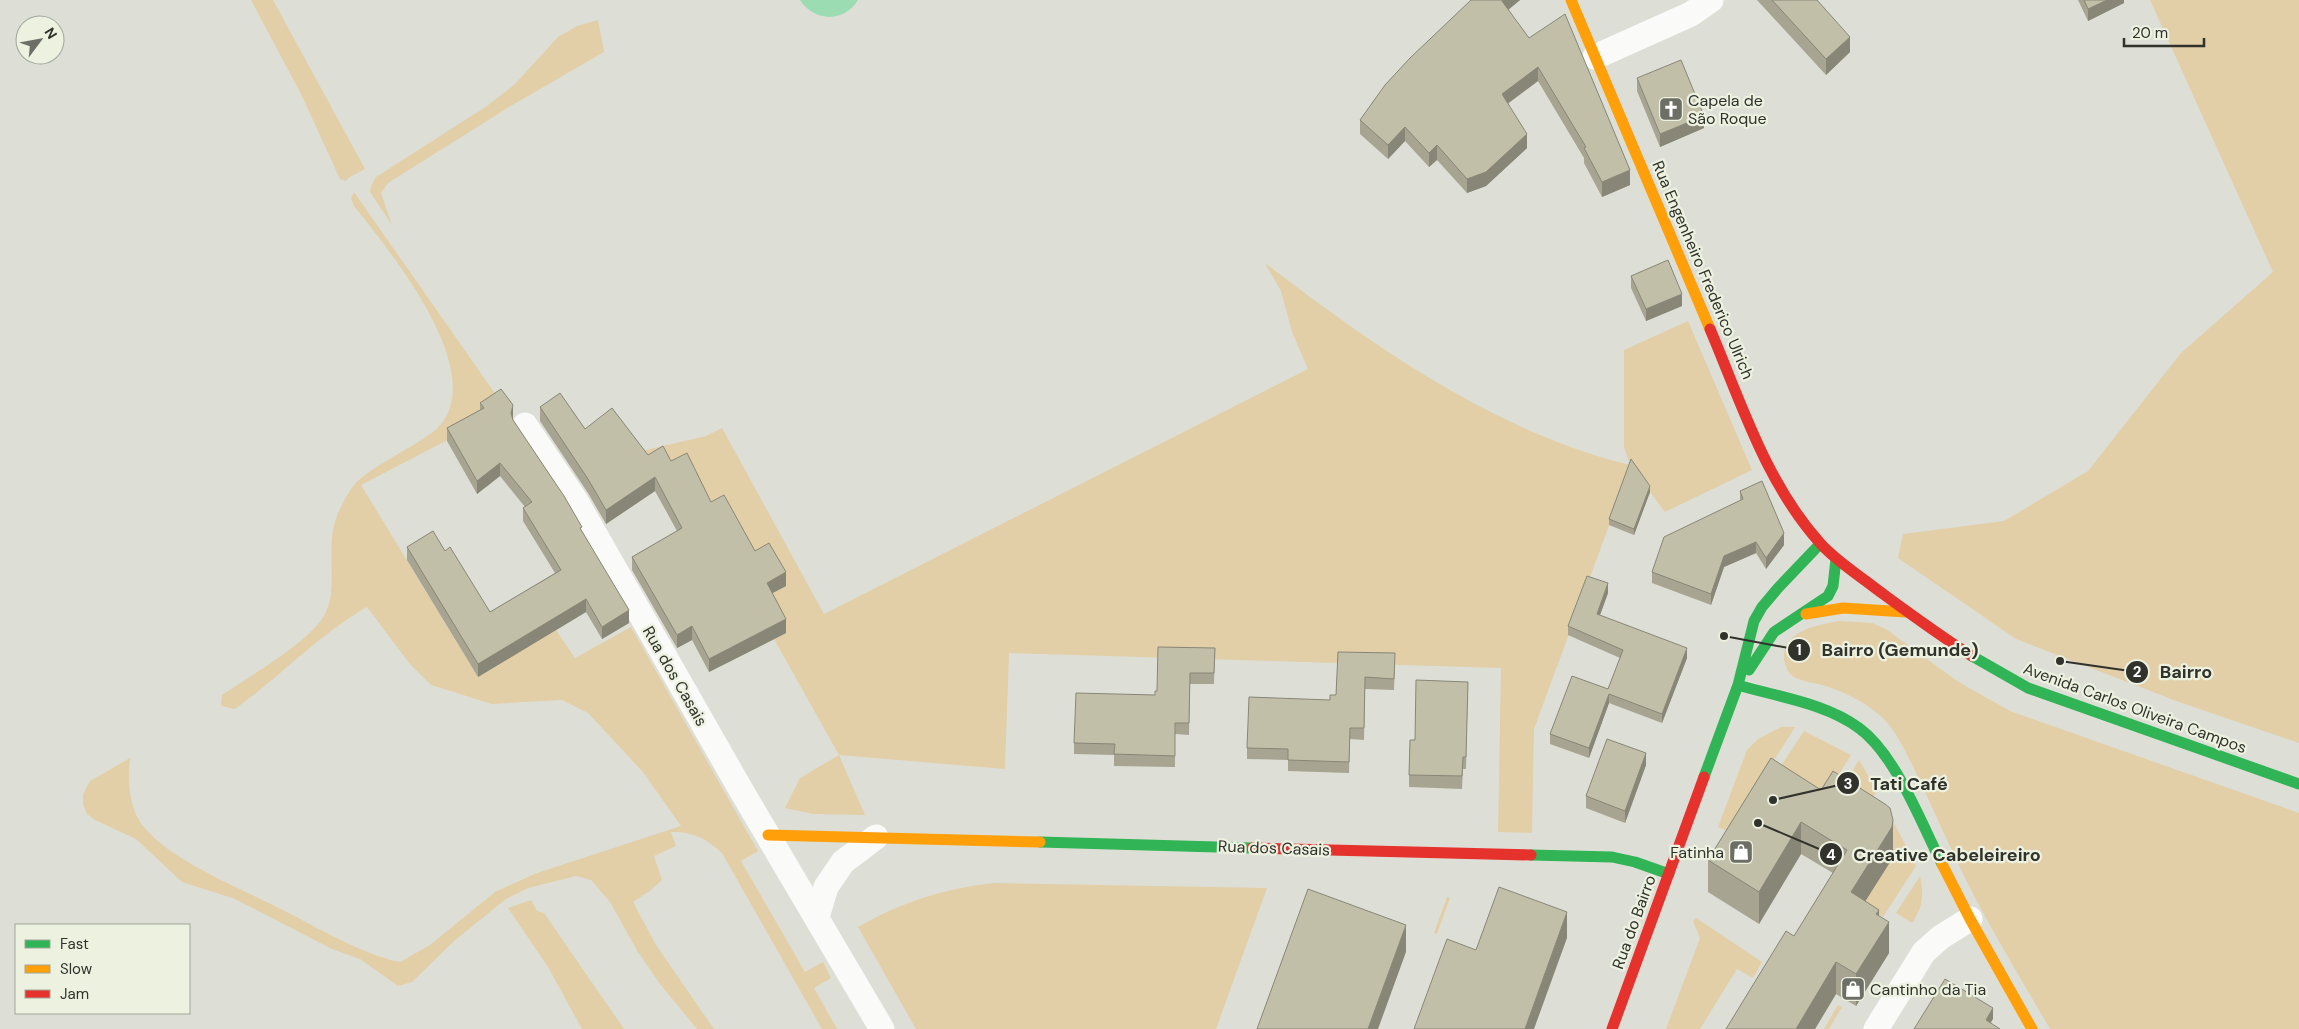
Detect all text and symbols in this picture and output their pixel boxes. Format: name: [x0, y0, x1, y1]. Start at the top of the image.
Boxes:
north arrow: [15, 15, 65, 65]
scale bar: [2124, 15, 2204, 47]
text: 20 m: [2132, 23, 2168, 43]
text: N: [41, 24, 61, 42]
place label: Capela de São Roque: [1688, 90, 1767, 129]
church icon: Capela de São Roque: [1658, 96, 1684, 122]
street label: Rua Engenheiro Frederico Ulrich: [1647, 158, 1759, 382]
street label: Rua dos Casais: [638, 622, 712, 730]
callout: Bairro (Gemunde): [1786, 633, 1988, 666]
text: Bairro (Gemunde): [1822, 638, 1978, 662]
text: 1: [1796, 640, 1802, 660]
callout: Bairro: [2124, 655, 2222, 688]
street label: Avenida Carlos Oliveira Campos: [2021, 658, 2249, 758]
text: Bairro: [2160, 660, 2212, 684]
text: 2: [2133, 662, 2142, 682]
callout: Tati Café: [1835, 767, 1958, 800]
text: Tati Café: [1870, 772, 1948, 796]
text: 3: [1843, 774, 1853, 794]
street label: Rua dos Casais: [1218, 836, 1330, 860]
callout: Creative Cabeleireiro: [1819, 838, 2051, 871]
shop icon: Fatinha: [1728, 839, 1754, 865]
place label: Fatinha: [1670, 842, 1724, 863]
text: Creative Cabeleireiro: [1853, 843, 2041, 867]
text: 4: [1826, 845, 1836, 865]
street label: Rua do Bairro: [1607, 872, 1661, 972]
legend: [15, 924, 190, 1014]
text: Fast: [60, 934, 89, 954]
text: Slow: [60, 959, 93, 979]
shop icon: Cantinho da Tia: [1840, 976, 1866, 1002]
place label: Cantinho da Tia: [1870, 979, 1986, 1000]
text: Jam: [60, 984, 89, 1004]

